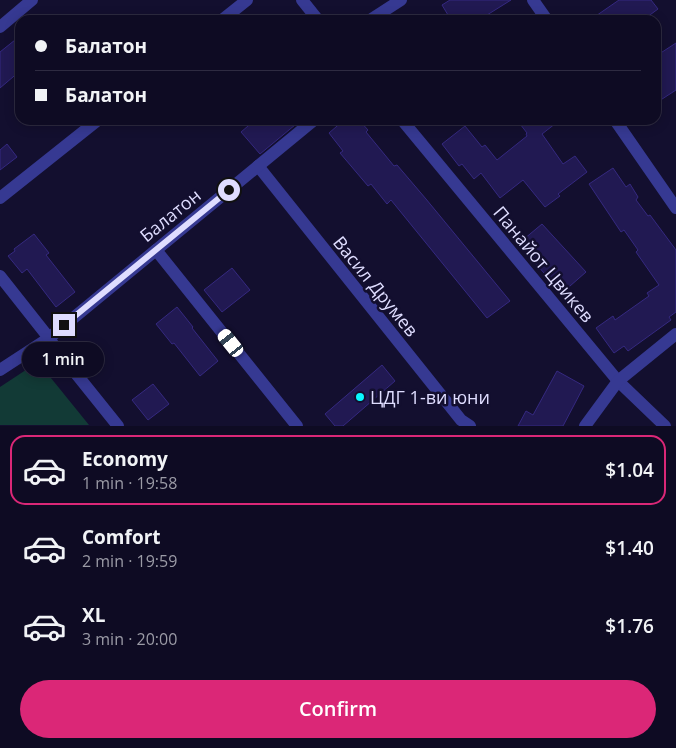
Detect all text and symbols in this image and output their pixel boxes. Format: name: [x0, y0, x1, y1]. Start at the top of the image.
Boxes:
text: Балатон: [65, 33, 147, 59]
text: Балатон: [65, 82, 147, 108]
route start: [218, 179, 240, 201]
street label: Балатон: [134, 183, 206, 247]
street label: Панайот Цвикев: [488, 201, 600, 327]
street label: Васил Друмев: [328, 231, 424, 341]
route end: [53, 314, 75, 336]
car: [215, 327, 246, 359]
callout: 1 min: [23, 342, 105, 378]
text: 1 min: [41, 348, 85, 370]
place label: ЦДГ 1-ви юни: [370, 385, 490, 409]
marker: ЦДГ 1-ви юни: [354, 391, 366, 403]
text: Economy: [82, 446, 168, 472]
icon: car: [22, 448, 67, 493]
text: $1.04: [605, 457, 654, 483]
text: 1 min · 19:58: [82, 472, 177, 494]
text: Comfort: [82, 524, 161, 550]
icon: car: [22, 526, 67, 571]
text: $1.40: [605, 535, 654, 561]
text: 2 min · 19:59: [82, 550, 177, 572]
text: XL: [82, 602, 105, 628]
icon: car: [22, 604, 67, 649]
text: $1.76: [605, 613, 654, 639]
text: 3 min · 20:00: [82, 628, 177, 650]
button: Confirm: [20, 680, 656, 738]

